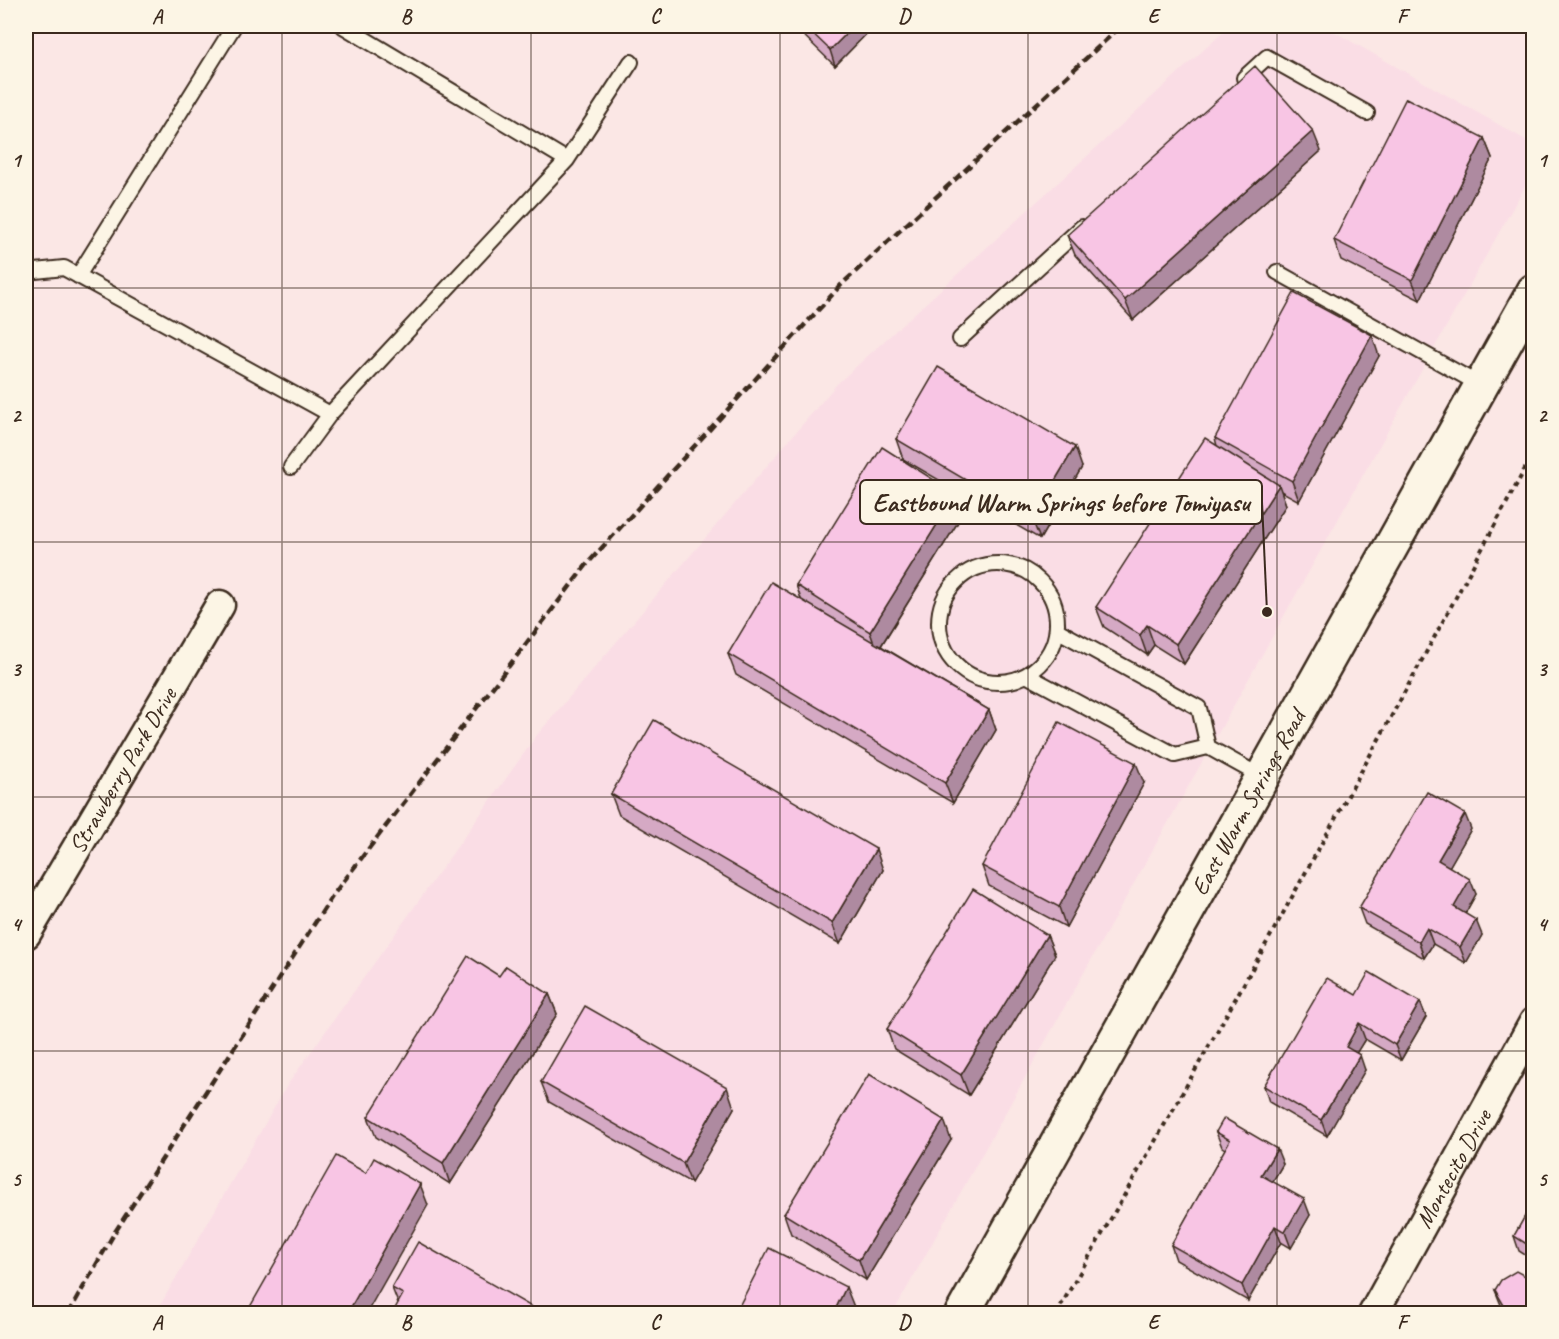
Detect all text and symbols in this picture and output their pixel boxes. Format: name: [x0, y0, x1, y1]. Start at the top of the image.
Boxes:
text: A: [152, 4, 164, 29]
text: B: [401, 4, 413, 29]
text: C: [650, 4, 662, 29]
text: D: [898, 4, 912, 29]
text: E: [1148, 4, 1162, 29]
text: F: [1397, 4, 1411, 29]
text: 1: [12, 148, 23, 173]
text: 1: [1538, 148, 1549, 173]
text: 2: [12, 403, 23, 428]
text: 2: [1538, 403, 1549, 428]
callout: Eastbound Warm Springs before Tomiyasu: [860, 480, 1262, 524]
text: Eastbound Warm Springs before Tomiyasu: [872, 486, 1252, 519]
text: 3: [12, 657, 23, 682]
text: 3: [1538, 657, 1549, 682]
street label: Strawberry Park Drive: [62, 680, 184, 859]
street label: East Warm Springs Road: [1184, 701, 1313, 900]
text: 4: [12, 912, 24, 937]
text: 4: [1538, 912, 1550, 937]
street label: Montecito Drive: [1408, 1102, 1499, 1233]
text: 5: [12, 1167, 23, 1192]
text: 5: [1538, 1167, 1549, 1192]
text: A: [152, 1310, 164, 1335]
text: B: [401, 1310, 413, 1335]
text: C: [650, 1310, 662, 1335]
text: D: [898, 1310, 912, 1335]
text: E: [1148, 1310, 1162, 1335]
text: F: [1397, 1310, 1411, 1335]

